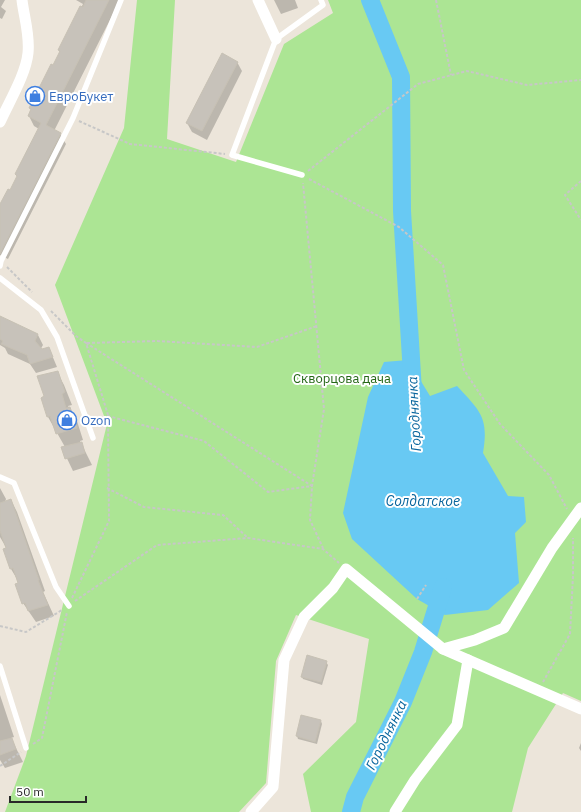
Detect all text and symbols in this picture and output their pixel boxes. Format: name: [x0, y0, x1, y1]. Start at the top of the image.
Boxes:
shop icon: ЕвроБукет: [24, 85, 46, 107]
place label: ЕвроБукет: [49, 88, 113, 105]
park label: Скворцова дача: [293, 370, 391, 387]
water label: Городнянка: [403, 376, 425, 452]
shop icon: Ozon: [56, 409, 78, 431]
place label: Ozon: [81, 412, 111, 429]
water label: Солдатское: [386, 492, 460, 510]
water label: Городнянка: [361, 697, 411, 773]
scale bar: [10, 778, 86, 804]
text: 50 m: [16, 784, 44, 799]

